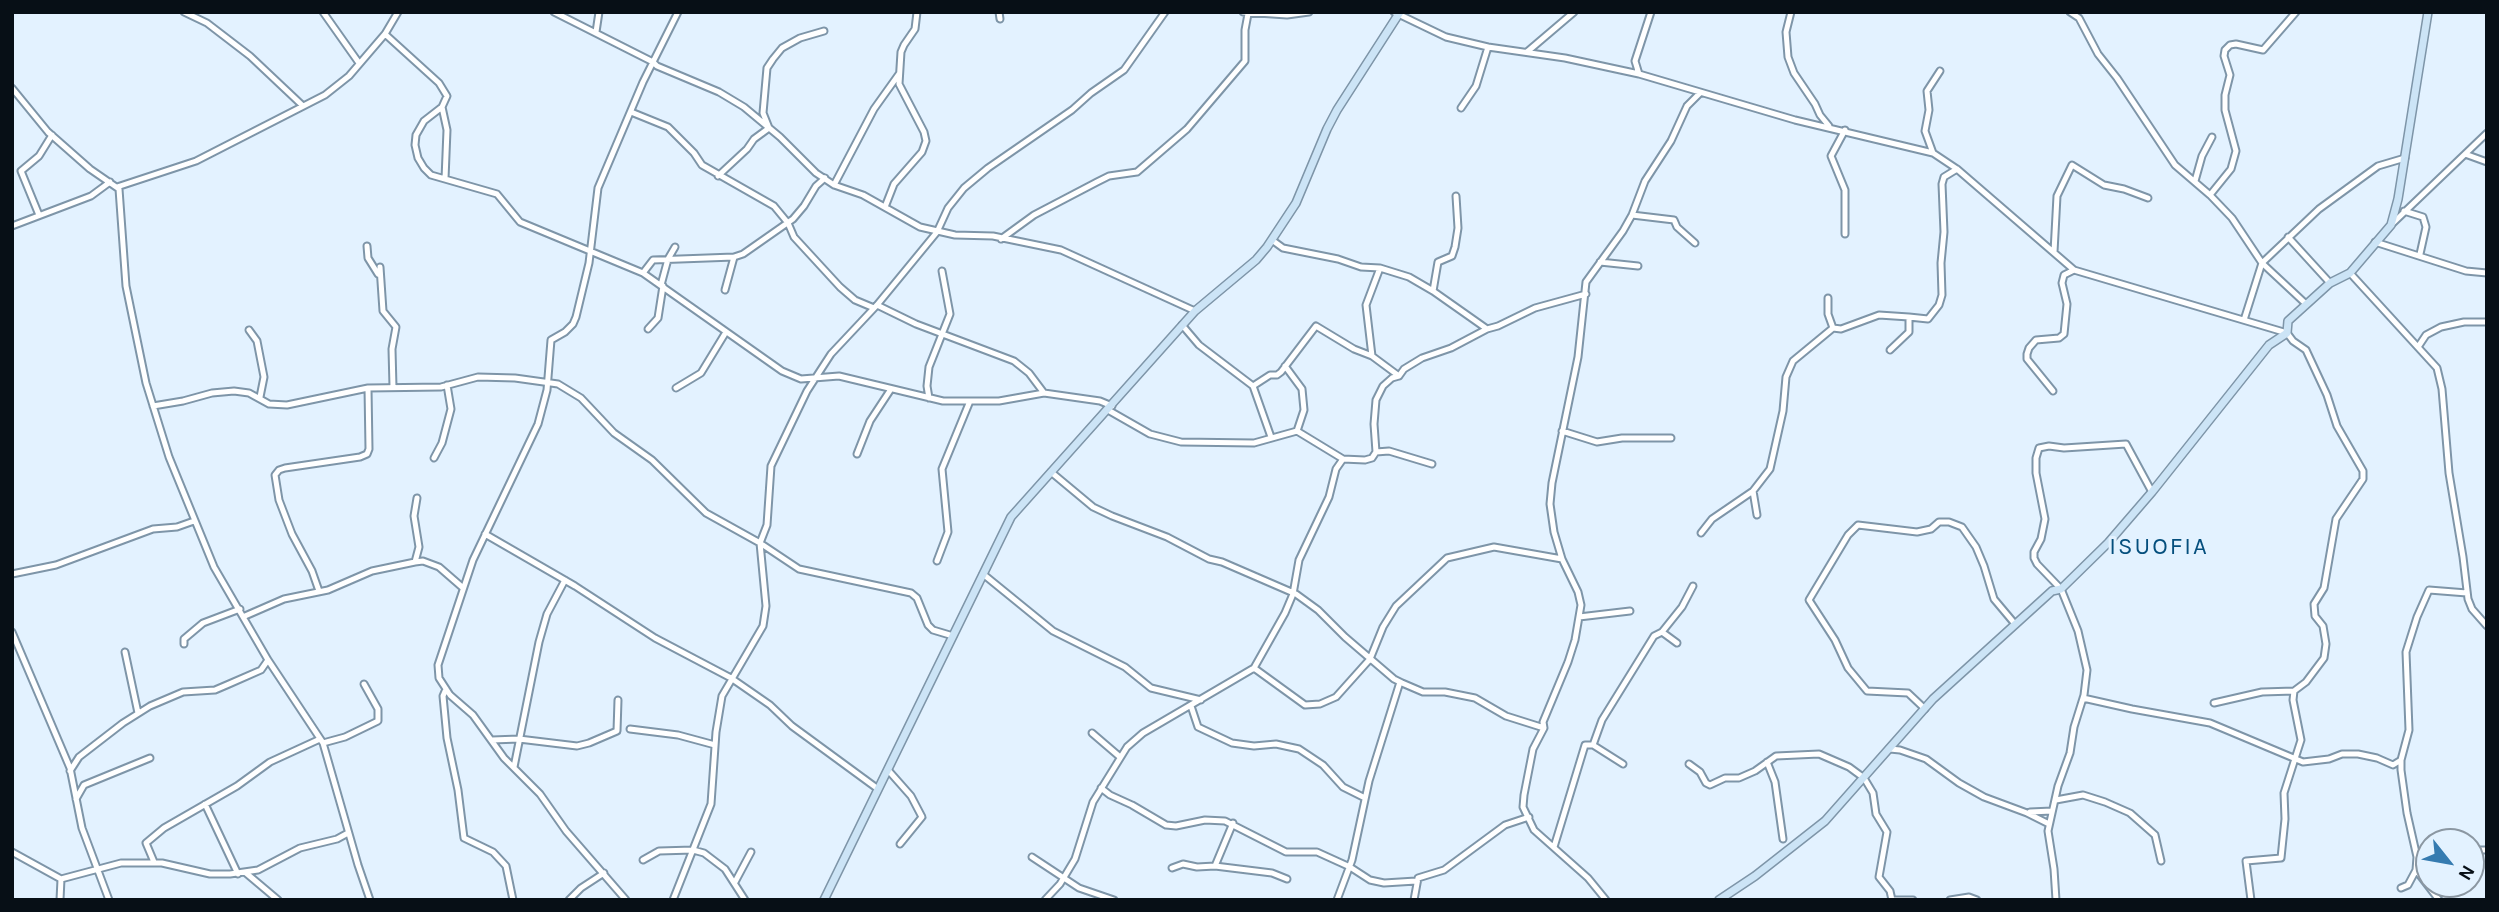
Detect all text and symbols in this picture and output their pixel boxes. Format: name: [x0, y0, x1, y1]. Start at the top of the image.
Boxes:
district label: ISUOFIA: [2110, 533, 2208, 561]
north arrow: [2415, 828, 2485, 898]
text: N: [2453, 861, 2479, 884]

